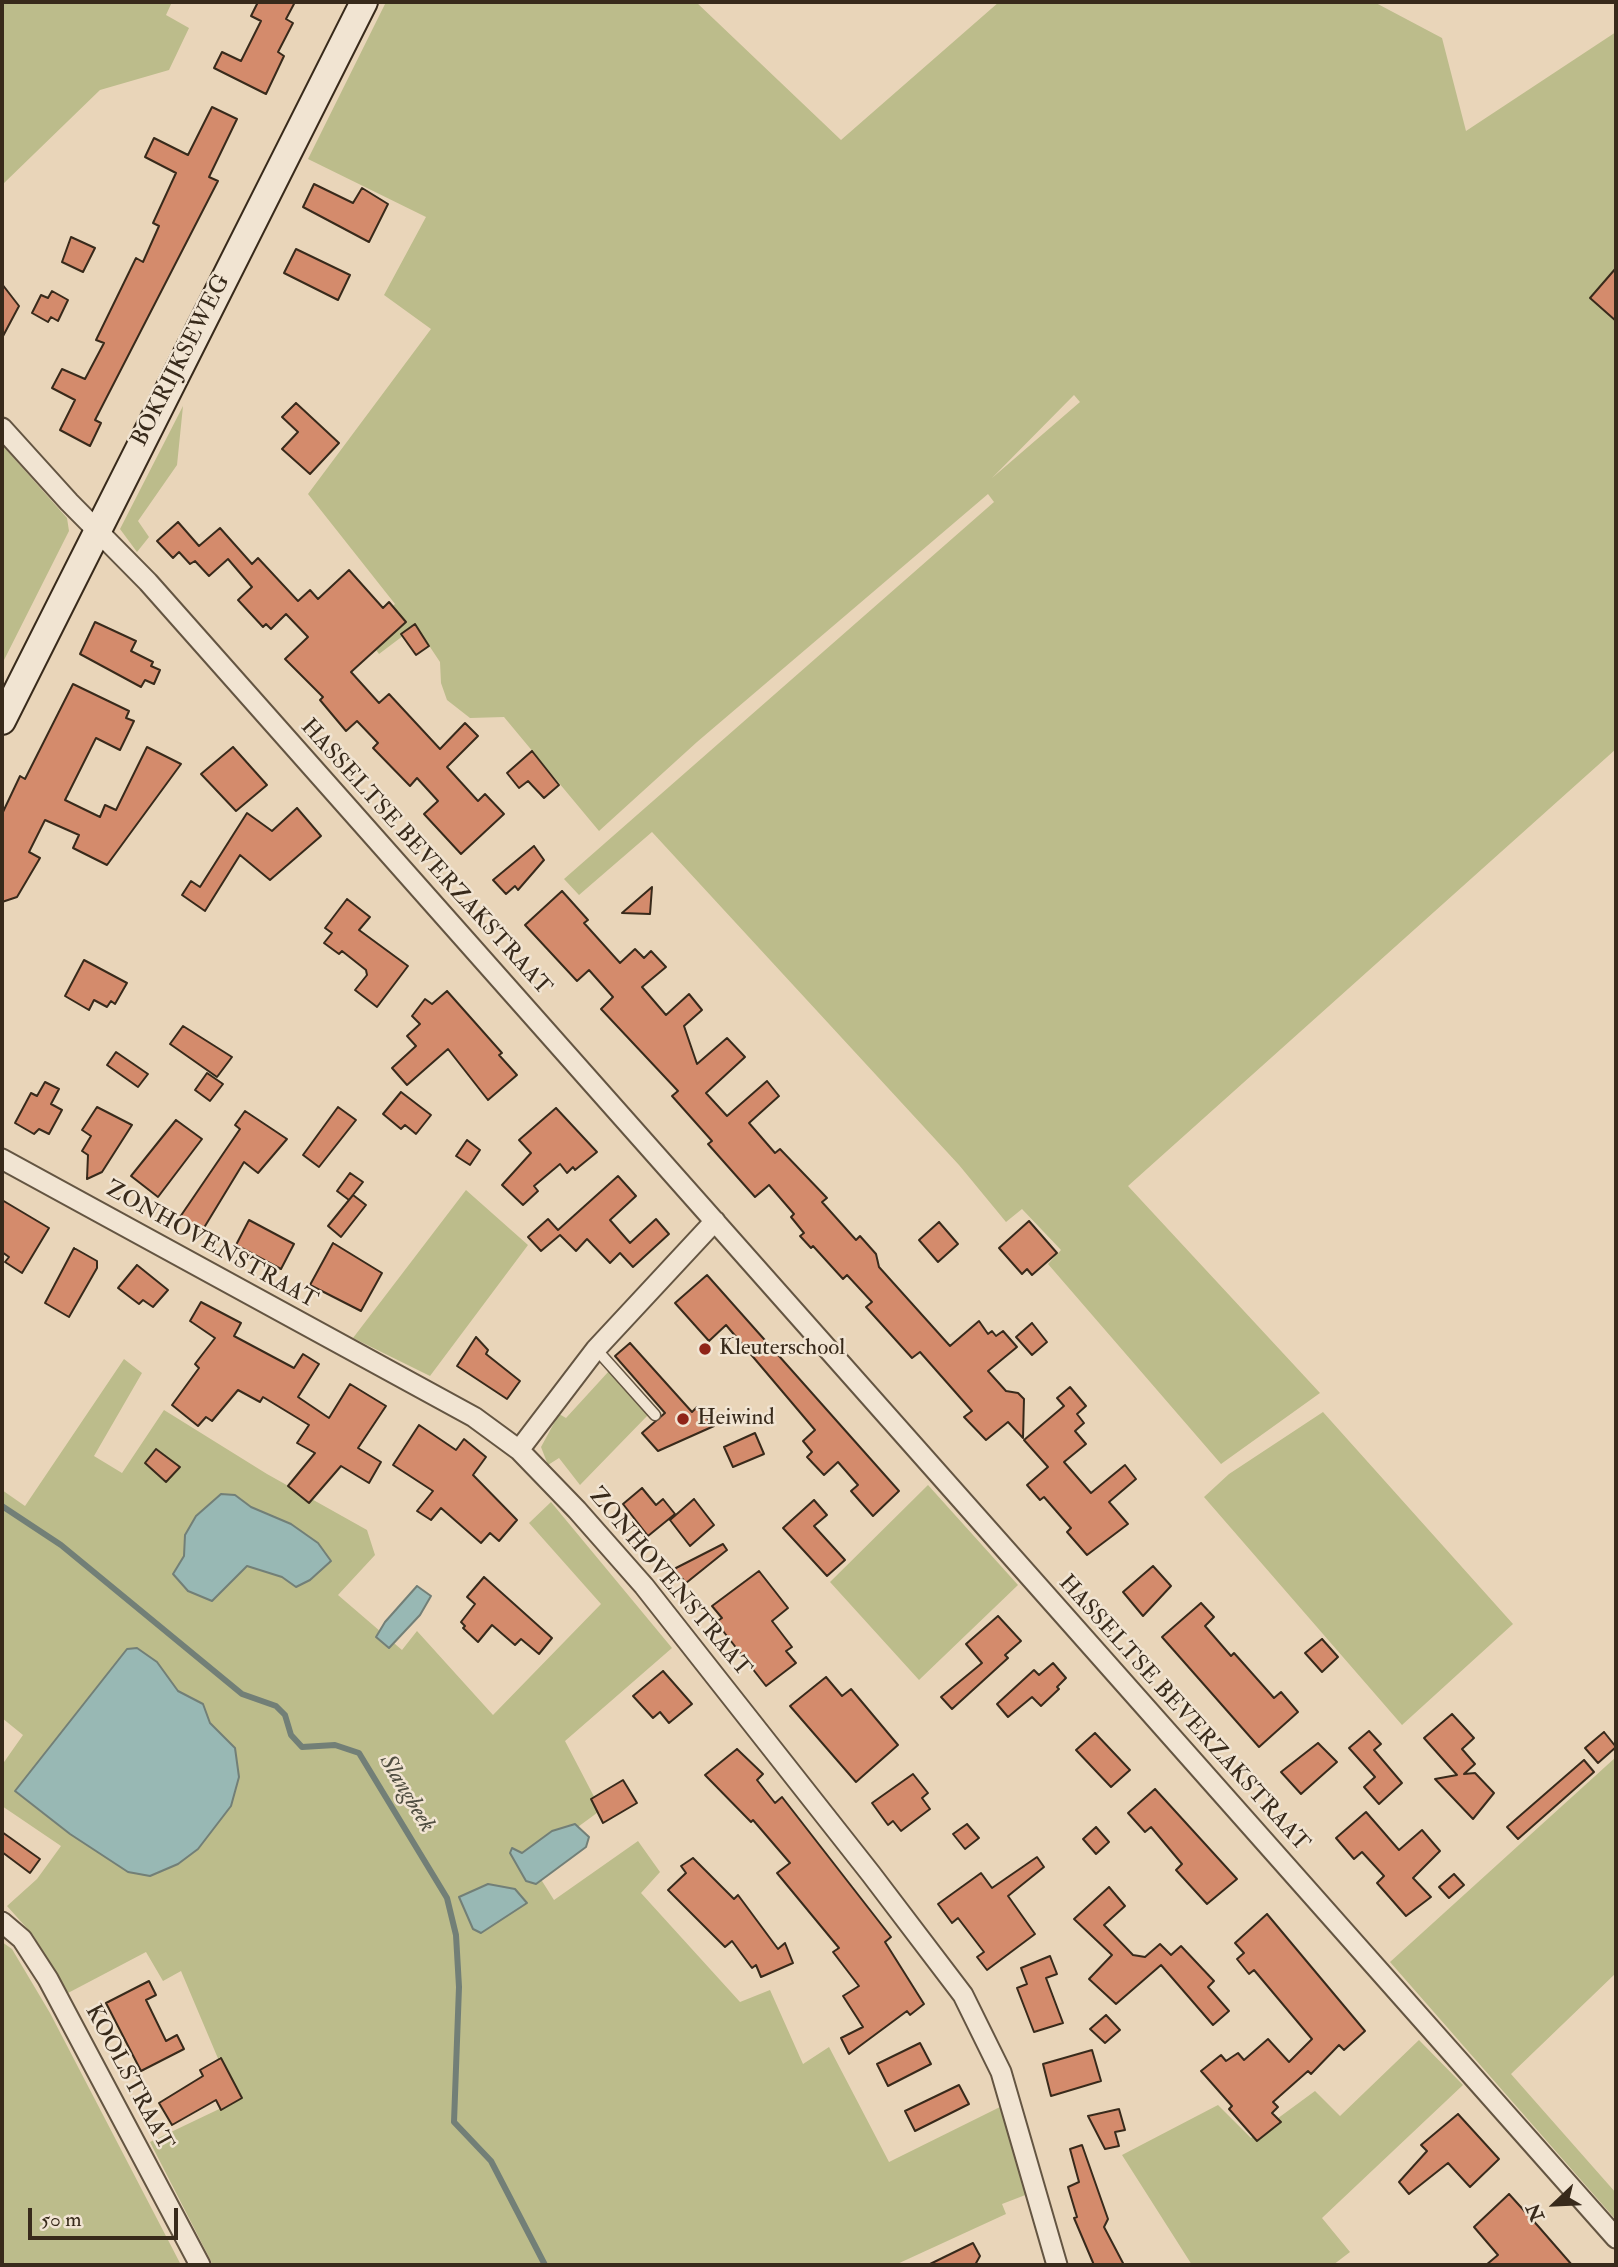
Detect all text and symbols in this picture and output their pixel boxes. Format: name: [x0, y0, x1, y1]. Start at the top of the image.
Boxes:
street label: BOKRIJKSEWEG: [127, 270, 237, 452]
street label: HASSELTSE BEVERZAKSTRAAT: [294, 714, 556, 1002]
street label: ZONHOVENSTRAAT: [100, 1176, 322, 1316]
place label: Kleuterschool: [719, 1335, 845, 1363]
marker: Kleuterschool: [697, 1341, 713, 1357]
place label: Heiwind: [697, 1405, 775, 1433]
marker: Heiwind: [675, 1411, 691, 1427]
street label: ZONHOVENSTRAAT: [582, 1483, 756, 1683]
street label: HASSELTSE BEVERZAKSTRAAT: [1052, 1570, 1314, 1858]
water label: Slangbeek: [372, 1750, 440, 1838]
street label: KOOLSTRAAT: [78, 2000, 178, 2156]
north arrow: [1520, 2169, 1590, 2239]
scale bar: [32, 2194, 182, 2238]
text: N: [1521, 2200, 1550, 2225]
text: 50 m: [41, 2206, 82, 2233]

